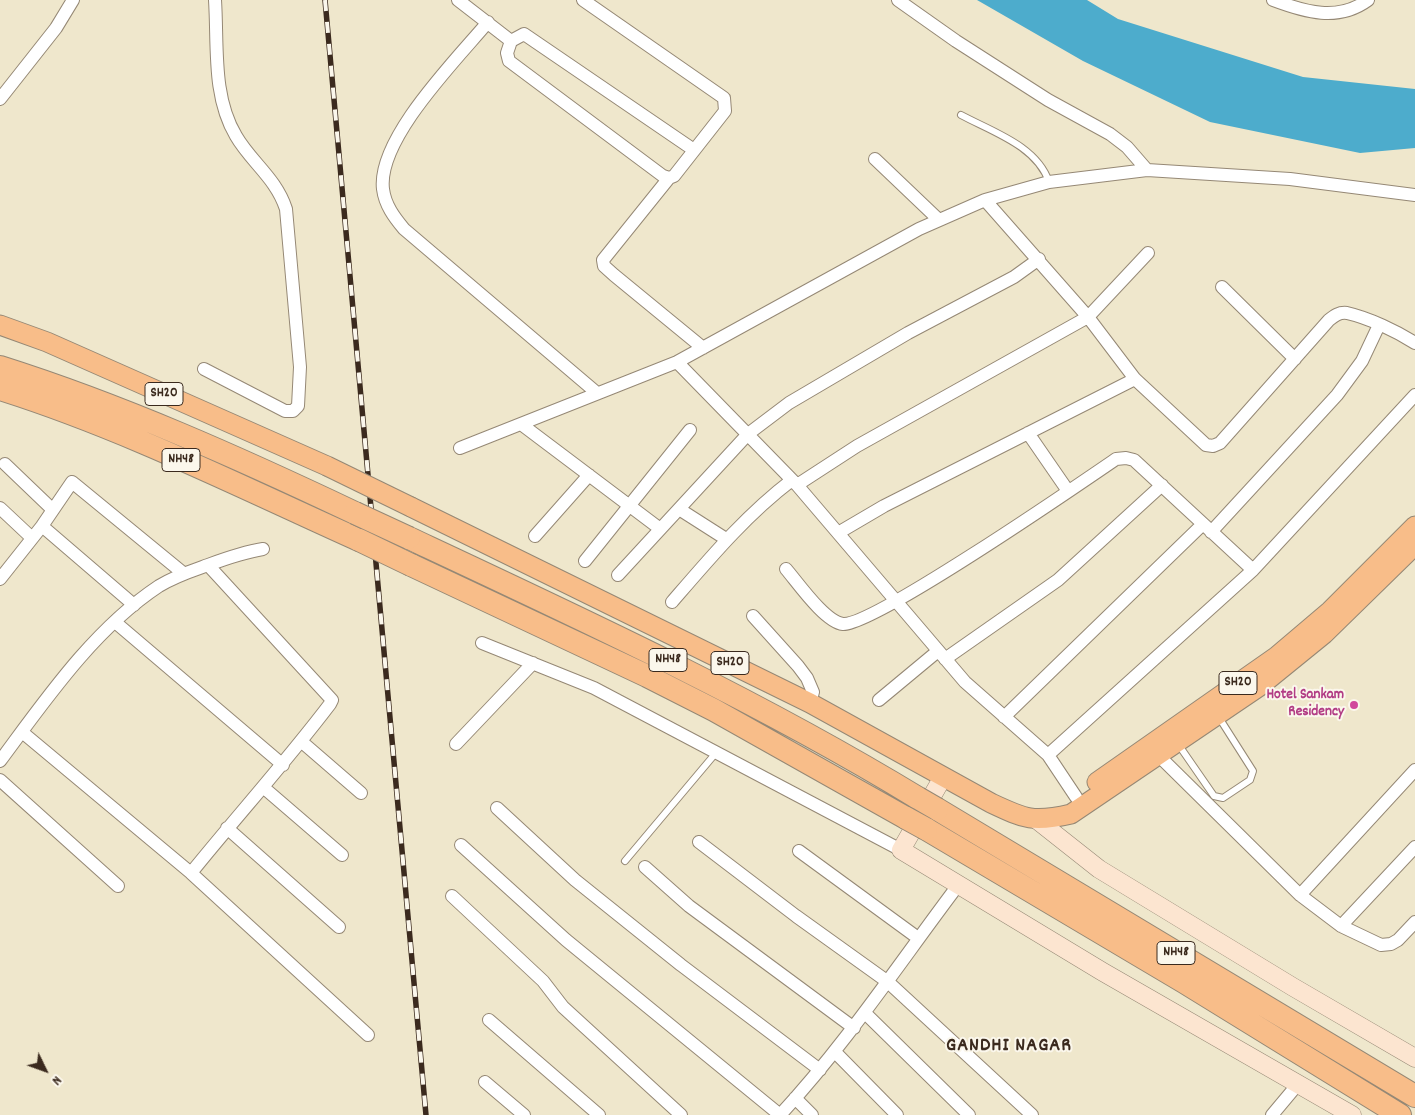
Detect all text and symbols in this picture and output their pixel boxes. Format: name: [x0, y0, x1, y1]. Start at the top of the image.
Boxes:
road number: SH20: [145, 382, 183, 406]
road number: NH48: [162, 448, 200, 472]
road number: NH48: [649, 648, 687, 672]
road number: SH20: [711, 651, 749, 674]
road number: SH20: [1219, 671, 1257, 694]
place label: Hotel Sankam Residency: [1266, 687, 1344, 722]
marker: Hotel Sankam Residency: [1348, 699, 1360, 711]
road number: NH48: [1157, 941, 1195, 964]
district label: GANDHI NAGAR: [945, 1035, 1073, 1059]
north arrow: [20, 1045, 70, 1095]
text: N: [46, 1071, 66, 1089]

